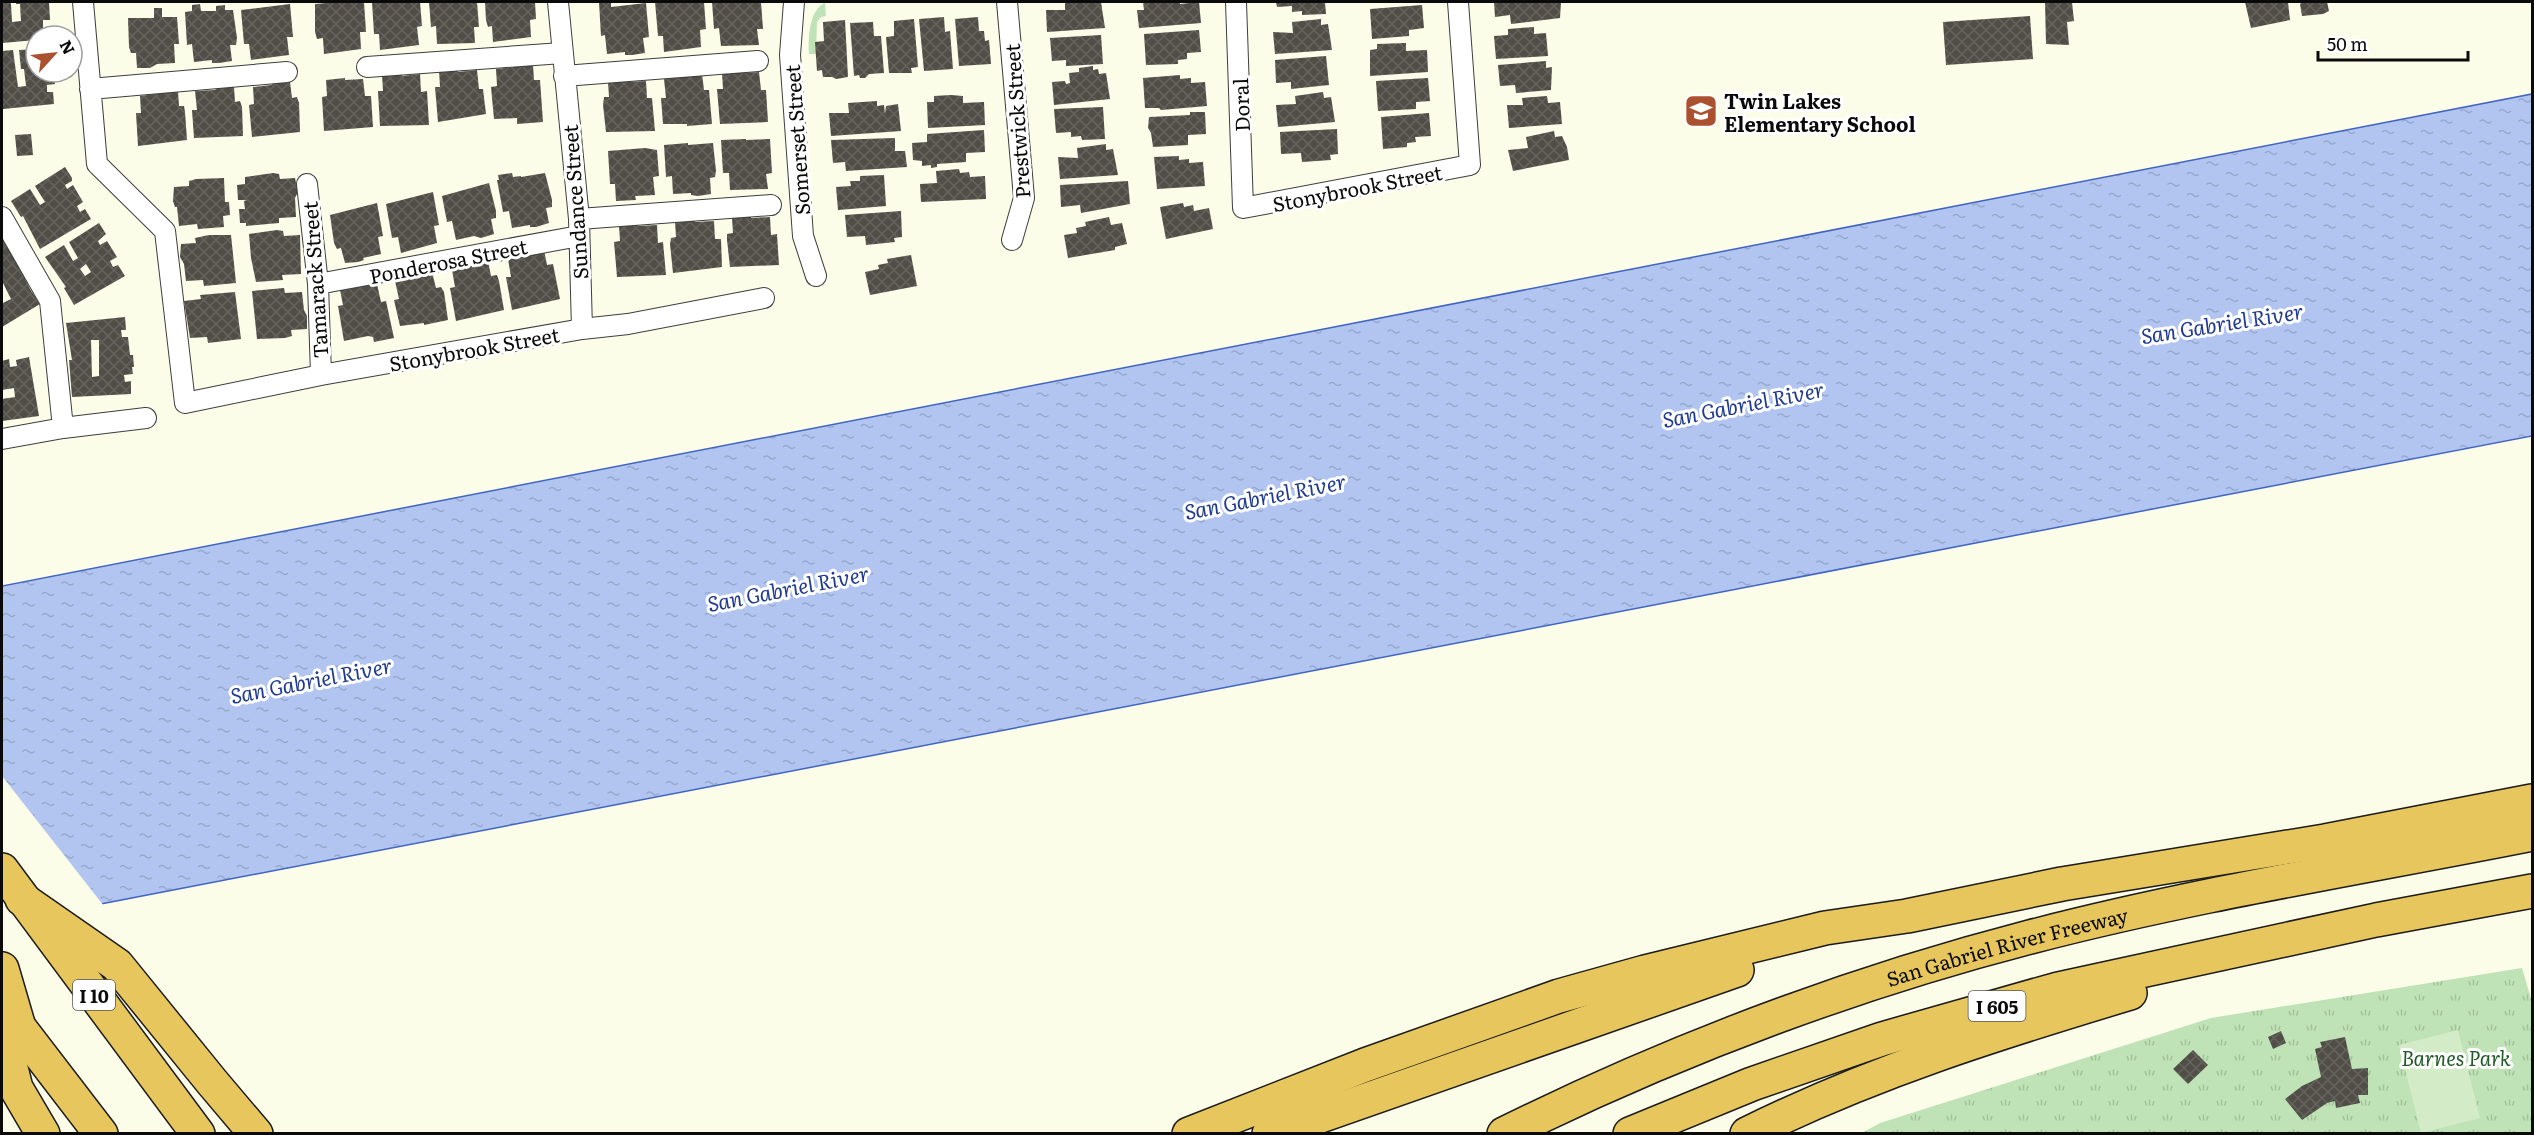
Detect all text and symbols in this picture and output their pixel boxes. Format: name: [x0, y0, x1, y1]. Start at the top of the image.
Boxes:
north arrow: [24, 24, 84, 84]
scale bar: [2318, 24, 2468, 62]
text: 50 m: [2327, 30, 2368, 57]
text: N: [55, 35, 82, 58]
street label: Prestwick Street: [996, 43, 1036, 199]
street label: Somerset Street: [776, 64, 816, 216]
street label: Doral: [1224, 77, 1256, 132]
place label: Twin Lakes Elementary School: [1724, 85, 1916, 138]
school or university icon: Twin Lakes Elementary School: [1683, 93, 1719, 129]
street label: Sundance Street: [554, 124, 594, 280]
street label: Stonybrook Street: [1270, 156, 1444, 218]
street label: Tamarack Street: [294, 201, 334, 359]
street label: Ponderosa Street: [366, 230, 530, 290]
water label: San Gabriel River: [2139, 294, 2306, 350]
street label: Stonybrook Street: [387, 318, 561, 378]
water label: San Gabriel River: [1660, 372, 1827, 434]
water label: San Gabriel River: [1182, 464, 1349, 526]
water label: San Gabriel River: [705, 556, 872, 618]
water label: San Gabriel River: [228, 648, 395, 710]
street label: San Gabriel River Freeway: [1882, 899, 2131, 993]
road number: I 10: [73, 980, 115, 1010]
road number: I 605: [1968, 991, 2026, 1021]
park label: Barnes Park: [2401, 1042, 2511, 1072]

